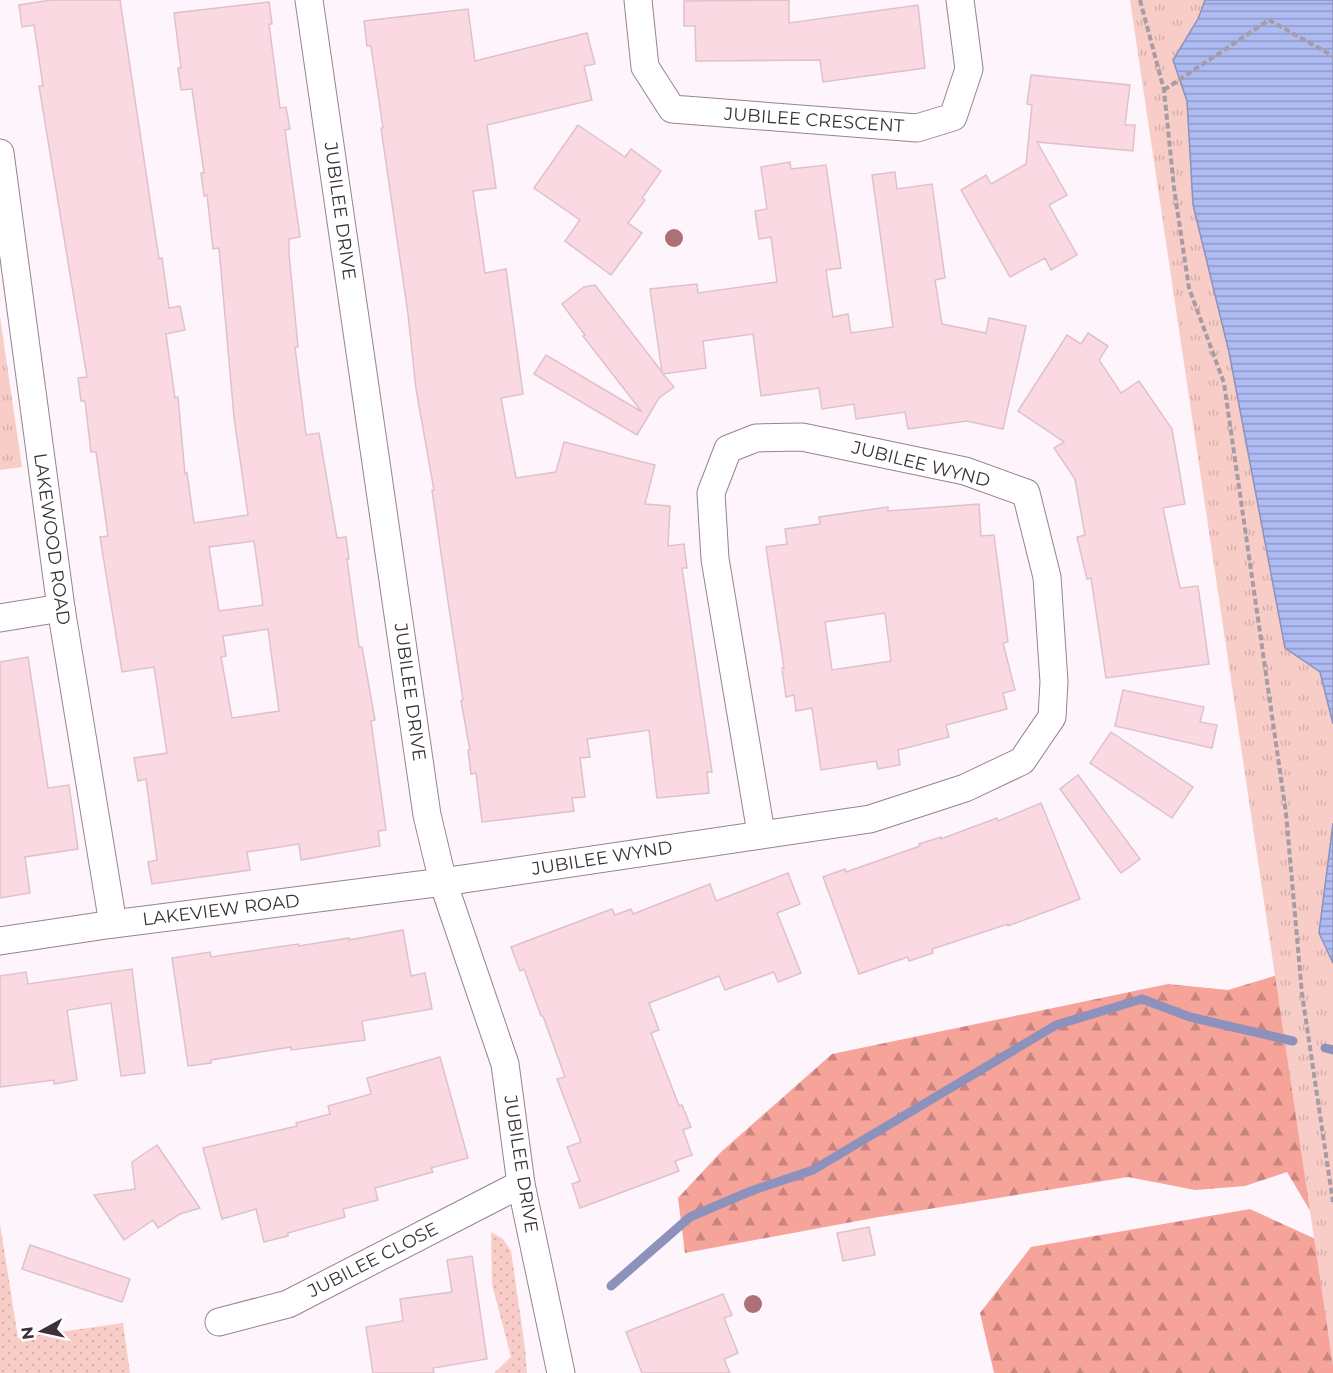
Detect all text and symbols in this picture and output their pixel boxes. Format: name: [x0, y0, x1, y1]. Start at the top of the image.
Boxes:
street label: JUBILEE CRESCENT: [722, 103, 905, 137]
street label: JUBILEE DRIVE: [319, 140, 361, 281]
street label: JUBILEE WYND: [848, 436, 993, 492]
street label: LAKEWOOD ROAD: [29, 452, 75, 626]
street label: JUBILEE DRIVE: [389, 621, 431, 762]
street label: JUBILEE WYND: [529, 836, 674, 880]
street label: LAKEVIEW ROAD: [141, 889, 301, 931]
street label: JUBILEE DRIVE: [499, 1093, 543, 1234]
street label: JUBILEE CLOSE: [303, 1218, 442, 1303]
north arrow: [12, 1301, 72, 1361]
text: N: [17, 1325, 38, 1341]

